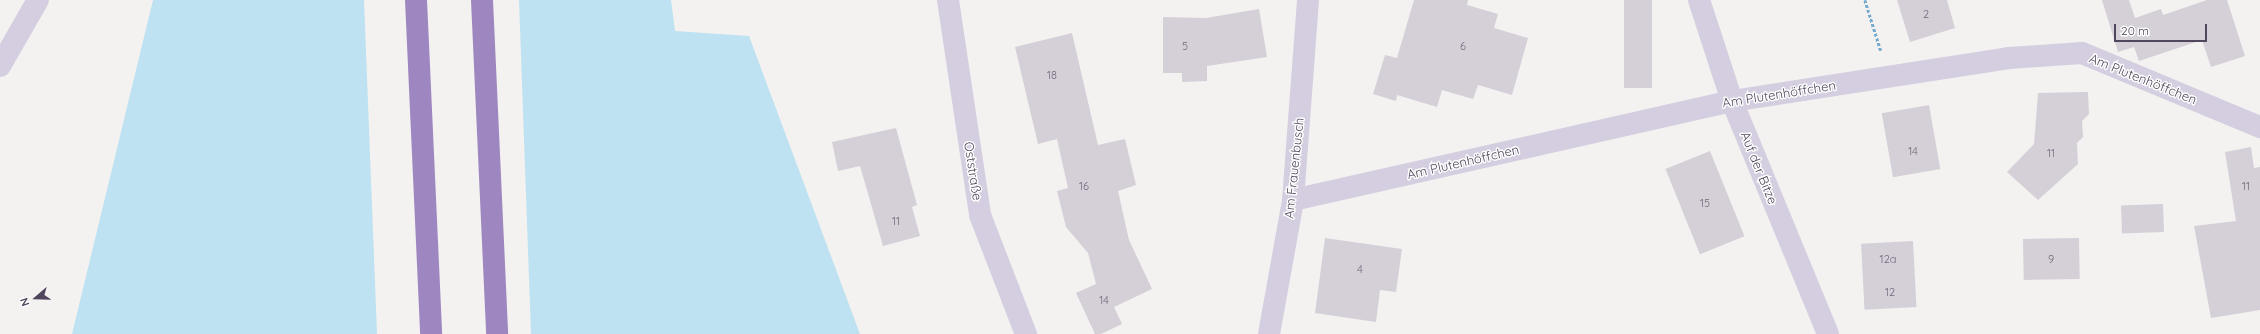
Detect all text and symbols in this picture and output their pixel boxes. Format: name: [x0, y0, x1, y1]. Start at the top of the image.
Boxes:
house number: 2: [1923, 7, 1929, 21]
scale bar: [2116, 16, 2209, 42]
text: 20 m: [2121, 23, 2149, 38]
house number: 5: [1182, 39, 1188, 53]
house number: 6: [1460, 39, 1466, 53]
street label: Am Plutenhöffchen: [2087, 50, 2199, 108]
house number: 18: [1047, 68, 1057, 82]
street label: Am Plutenhöffchen: [1721, 77, 1837, 111]
street label: Am Frauenbusch: [1281, 117, 1307, 219]
street label: Auf der Bitze: [1737, 129, 1781, 207]
street label: Oststraße: [961, 141, 985, 201]
street label: Am Plutenhöffchen: [1405, 142, 1521, 182]
house number: 14: [1908, 144, 1918, 158]
house number: 11: [2047, 146, 2055, 160]
house number: 16: [1079, 179, 1089, 193]
house number: 11: [2242, 179, 2250, 193]
house number: 15: [1700, 196, 1710, 210]
house number: 11: [892, 214, 900, 228]
house number: 12a: [1880, 252, 1896, 266]
house number: 9: [2048, 252, 2054, 266]
house number: 4: [1357, 262, 1363, 276]
north arrow: [16, 278, 56, 318]
house number: 12: [1885, 285, 1895, 299]
house number: 14: [1099, 293, 1109, 307]
text: N: [17, 296, 33, 308]

